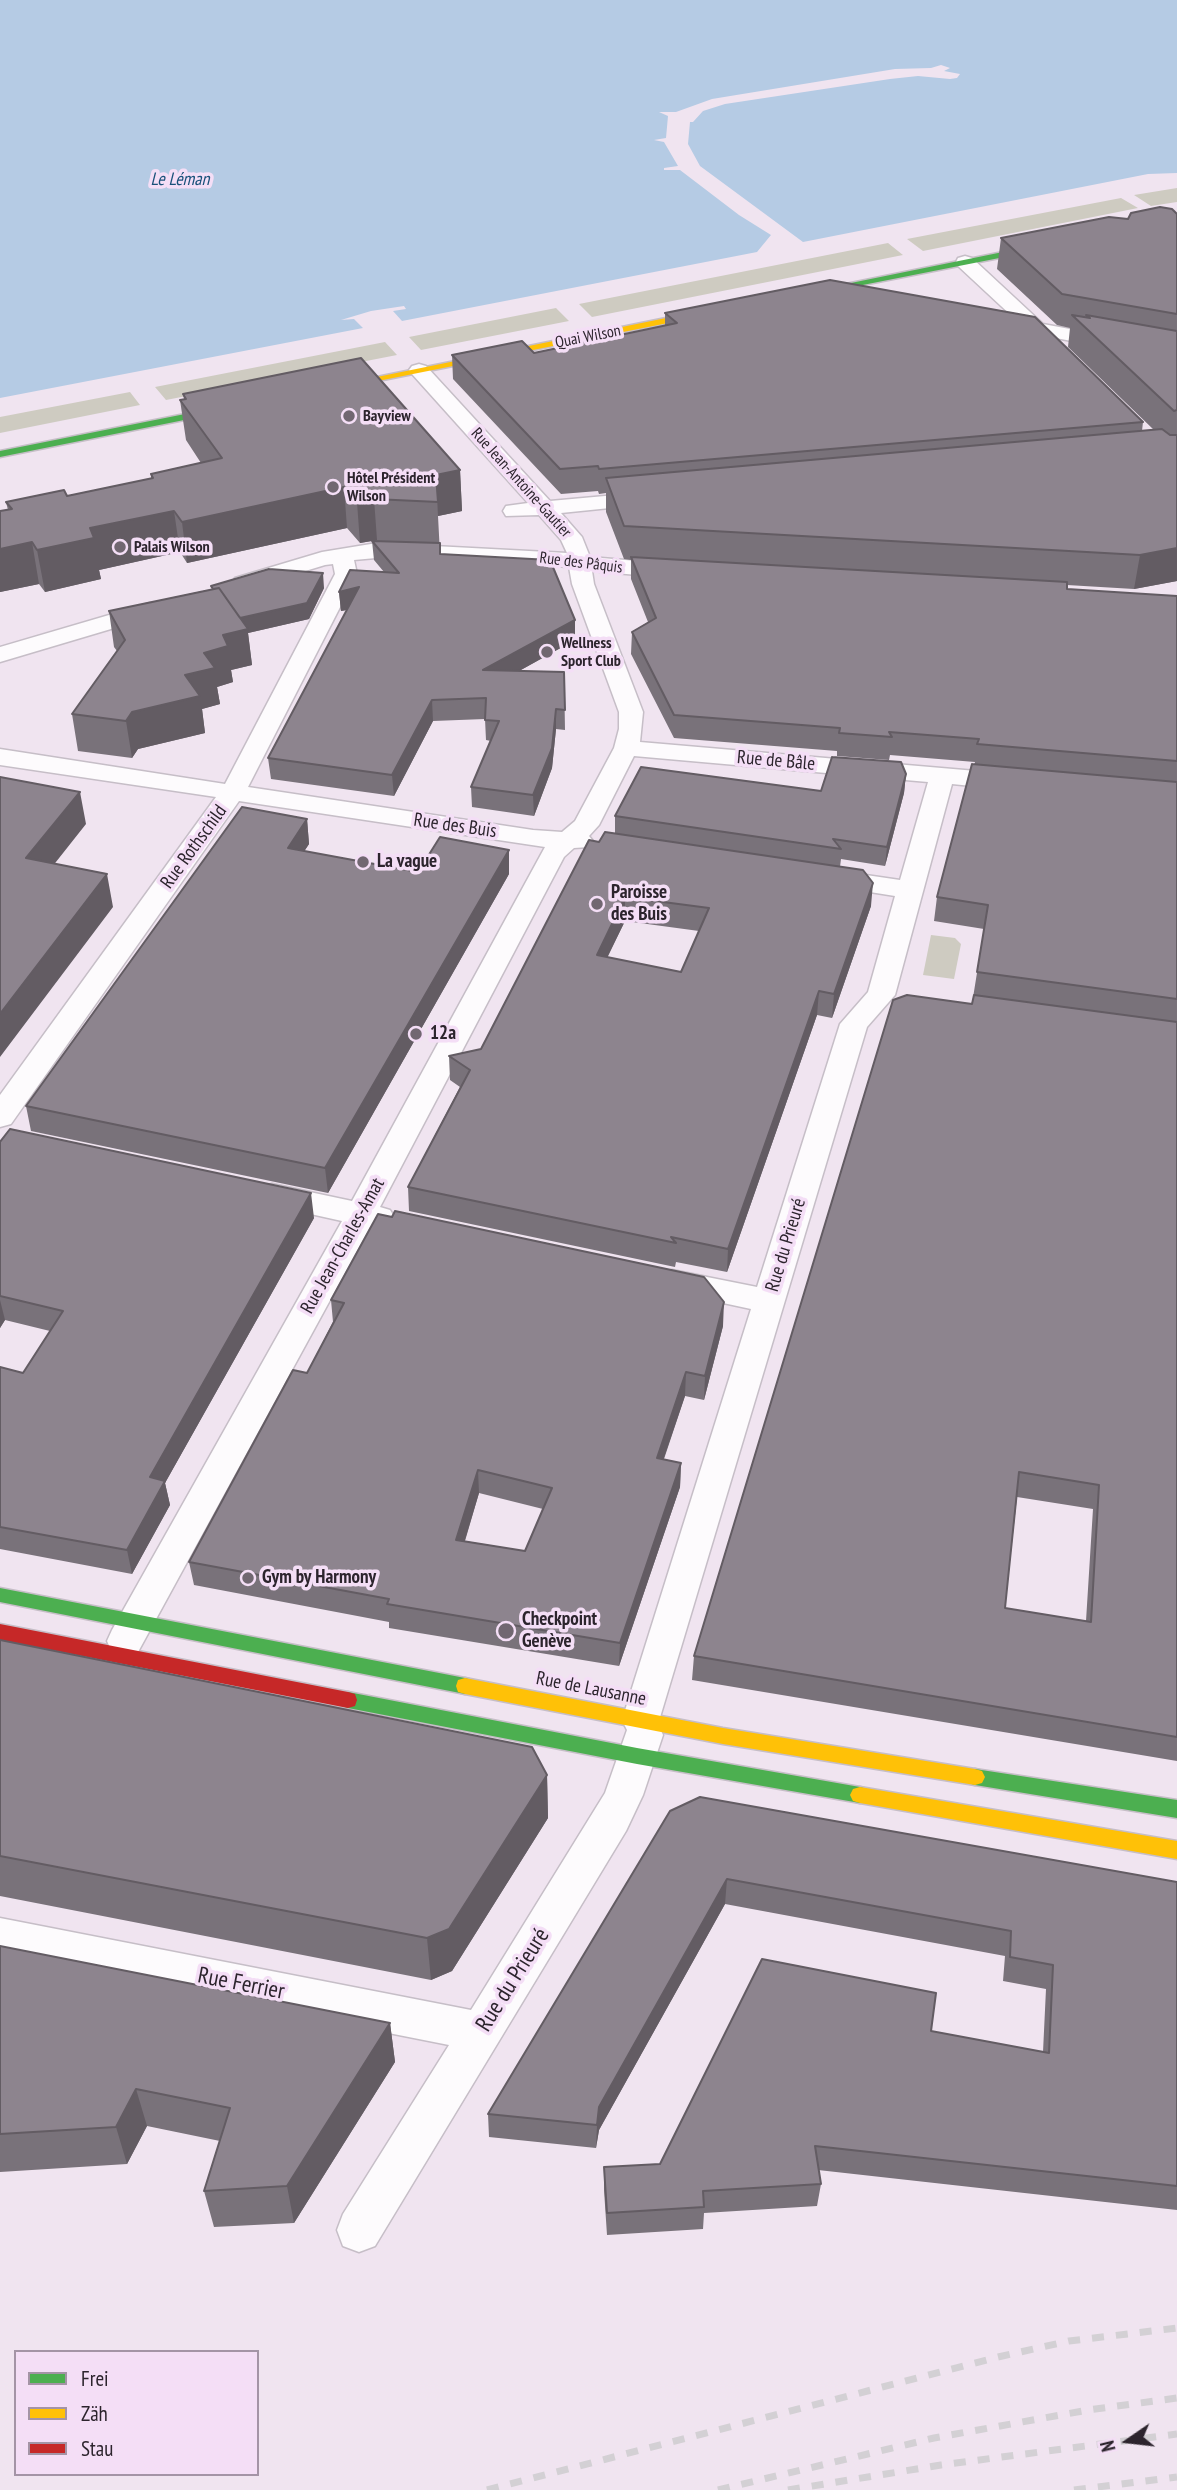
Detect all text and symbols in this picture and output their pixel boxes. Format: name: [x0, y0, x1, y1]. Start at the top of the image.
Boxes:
water label: Le Léman: [151, 169, 209, 191]
street label: Quai Wilson: [554, 321, 622, 353]
place label: Bayview: [363, 406, 411, 426]
marker: Bayview: [341, 408, 357, 424]
street label: Rue Jean-Antoine-Gautier: [467, 424, 575, 542]
place label: Hôtel Président Wilson: [347, 468, 435, 506]
marker: Hôtel Président Wilson: [325, 479, 341, 495]
place label: Palais Wilson: [134, 537, 210, 557]
marker: Palais Wilson: [112, 539, 128, 555]
street label: Rue des Pâquis: [538, 548, 624, 578]
place label: Wellness Sport Club: [561, 633, 621, 671]
marker: Wellness Sport Club: [539, 644, 555, 660]
street label: Rue de Bâle: [736, 746, 816, 776]
street label: Rue Rothschild: [156, 801, 232, 893]
street label: Rue des Buis: [412, 809, 498, 843]
place label: La vague: [377, 851, 437, 873]
marker: La vague: [355, 854, 371, 870]
place label: Paroisse des Buis: [611, 882, 667, 926]
marker: Paroisse des Buis: [589, 896, 605, 912]
place label: 12a: [430, 1023, 456, 1045]
marker: 12a: [408, 1026, 424, 1042]
street label: Rue Jean-Charles-Amat: [296, 1174, 390, 1318]
street label: Rue du Prieuré: [761, 1196, 811, 1294]
place label: Gym by Harmony: [262, 1567, 376, 1589]
marker: Gym by Harmony: [240, 1570, 256, 1586]
place label: Checkpoint Genève: [522, 1609, 597, 1653]
marker: Checkpoint Genève: [496, 1621, 516, 1641]
street label: Rue de Lausanne: [534, 1667, 648, 1711]
street label: Rue du Prieuré: [470, 1923, 556, 2037]
street label: Rue Ferrier: [195, 1962, 287, 2006]
legend: [14, 2350, 259, 2476]
text: Frei: [81, 2365, 109, 2392]
text: Zäh: [81, 2400, 108, 2427]
north arrow: [1093, 2406, 1163, 2476]
text: Stau: [81, 2435, 113, 2462]
text: N: [1095, 2438, 1121, 2454]

